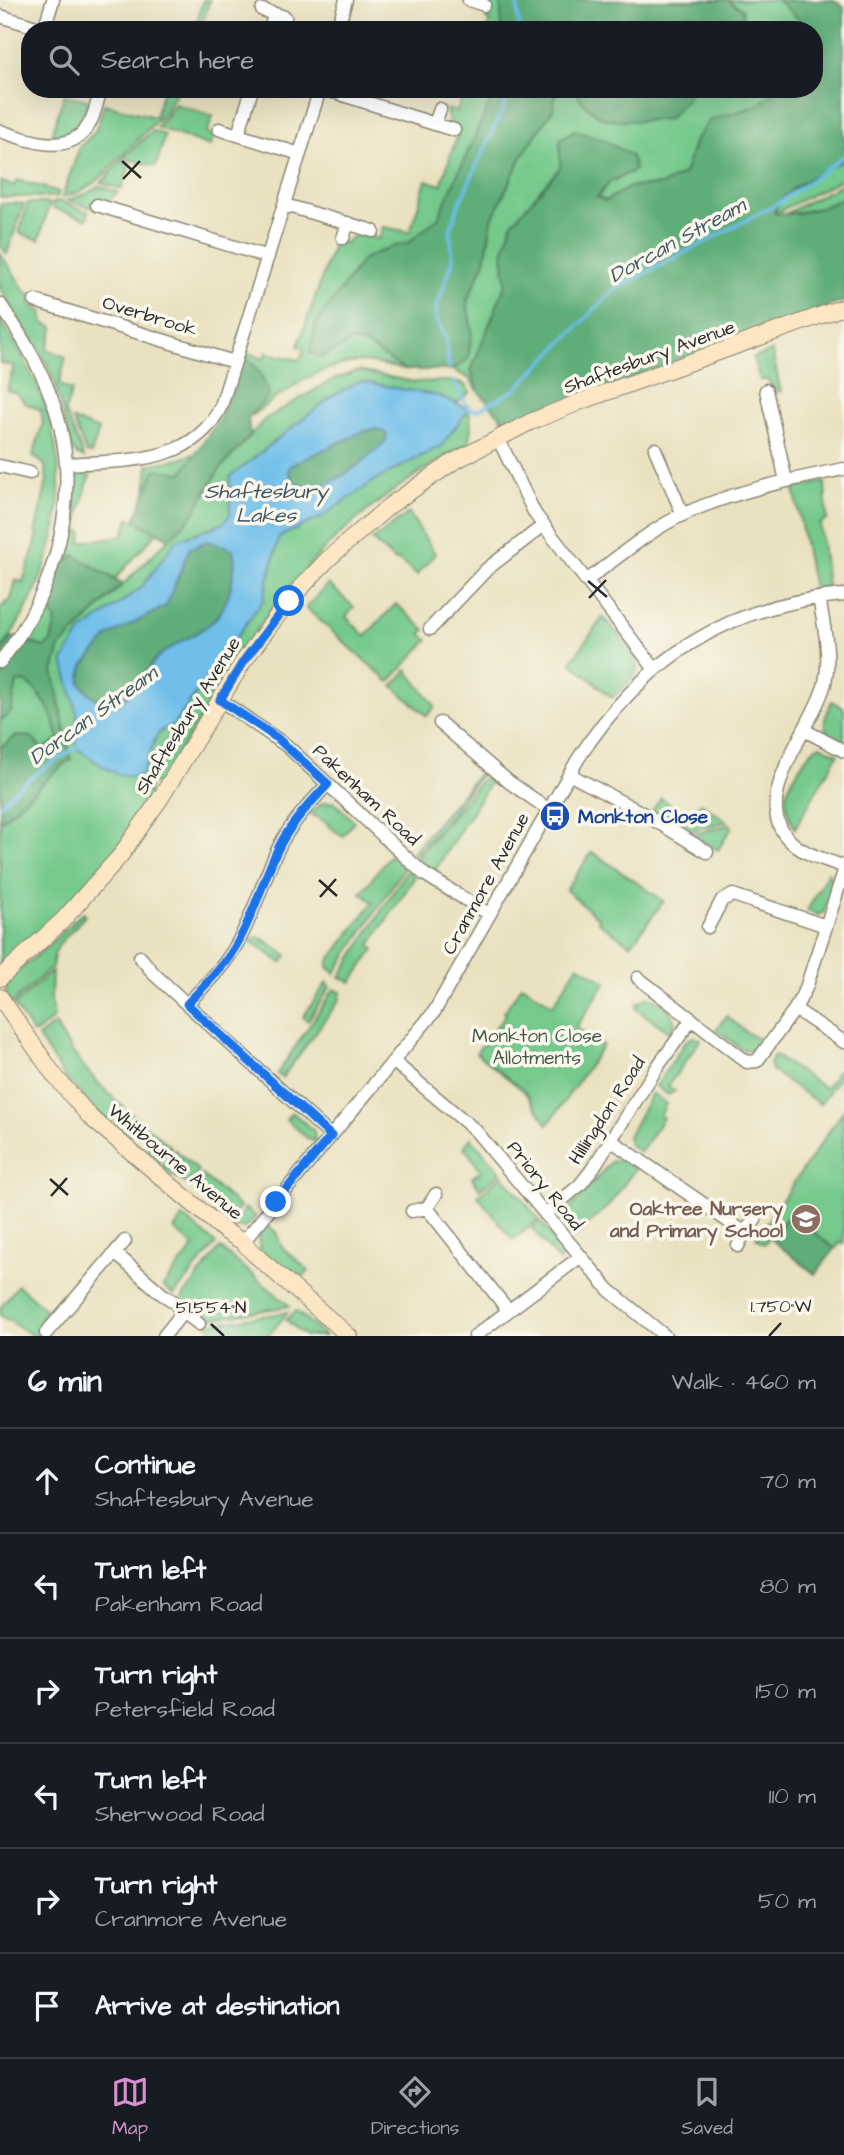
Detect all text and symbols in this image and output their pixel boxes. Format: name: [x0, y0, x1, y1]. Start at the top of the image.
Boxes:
search box: [21, 21, 823, 98]
icon: search: [45, 41, 83, 79]
text: Search here: [101, 42, 254, 78]
water label: Dorcan Stream: [604, 190, 753, 290]
street label: Overbrook: [99, 289, 200, 344]
street label: Shaftesbury Avenue: [560, 314, 739, 402]
water label: Shaftesbury Lakes: [204, 477, 330, 530]
route start: [273, 585, 304, 616]
street label: Shaftesbury Avenue: [129, 632, 248, 800]
water label: Dorcan Stream: [23, 657, 165, 772]
street label: Pakenham Road: [306, 738, 426, 852]
bus stop icon: Monkton Close: [538, 799, 572, 833]
place label: Monkton Close: [578, 804, 709, 831]
street label: Cranmore Avenue: [436, 808, 537, 960]
park label: Monkton Close Allotments: [472, 1023, 602, 1072]
street label: Hillingdon Road: [562, 1051, 653, 1171]
street label: Whitbourne Avenue: [102, 1098, 248, 1227]
street label: Priory Road: [499, 1135, 590, 1237]
route end: [260, 1186, 291, 1217]
place label: Oaktree Nursery and Primary School: [609, 1196, 784, 1246]
school or university icon: Oaktree Nursery and Primary School: [789, 1202, 823, 1236]
text: 1.750°W: [751, 1294, 812, 1319]
text: 51.554°N: [176, 1295, 246, 1320]
text: 6 min: [28, 1361, 102, 1403]
text: Walk · 460 m: [672, 1366, 816, 1398]
text: Continue: [95, 1447, 196, 1483]
icon: ahead: [28, 1462, 66, 1500]
text: 70 m: [760, 1465, 816, 1497]
text: Shaftesbury Avenue: [95, 1483, 314, 1515]
text: Turn left: [95, 1552, 206, 1588]
icon: left: [28, 1567, 66, 1605]
text: 80 m: [759, 1570, 816, 1602]
text: Pakenham Road: [95, 1588, 262, 1620]
text: Turn right: [95, 1657, 217, 1693]
icon: right: [28, 1672, 66, 1710]
text: 150 m: [755, 1675, 816, 1707]
text: Petersfield Road: [95, 1693, 275, 1725]
text: Turn left: [95, 1762, 206, 1798]
icon: left: [28, 1777, 66, 1815]
text: 110 m: [768, 1780, 816, 1812]
text: Sherwood Road: [95, 1798, 265, 1830]
text: Turn right: [95, 1867, 217, 1903]
icon: right: [28, 1882, 66, 1920]
text: 50 m: [758, 1885, 816, 1917]
text: Cranmore Avenue: [95, 1903, 287, 1935]
icon: arrive: [28, 1987, 66, 2025]
text: Arrive at destination: [95, 1988, 340, 2024]
tab: Map: [111, 2073, 149, 2142]
tab: Directions: [371, 2073, 459, 2142]
tab: Saved: [681, 2073, 733, 2142]

